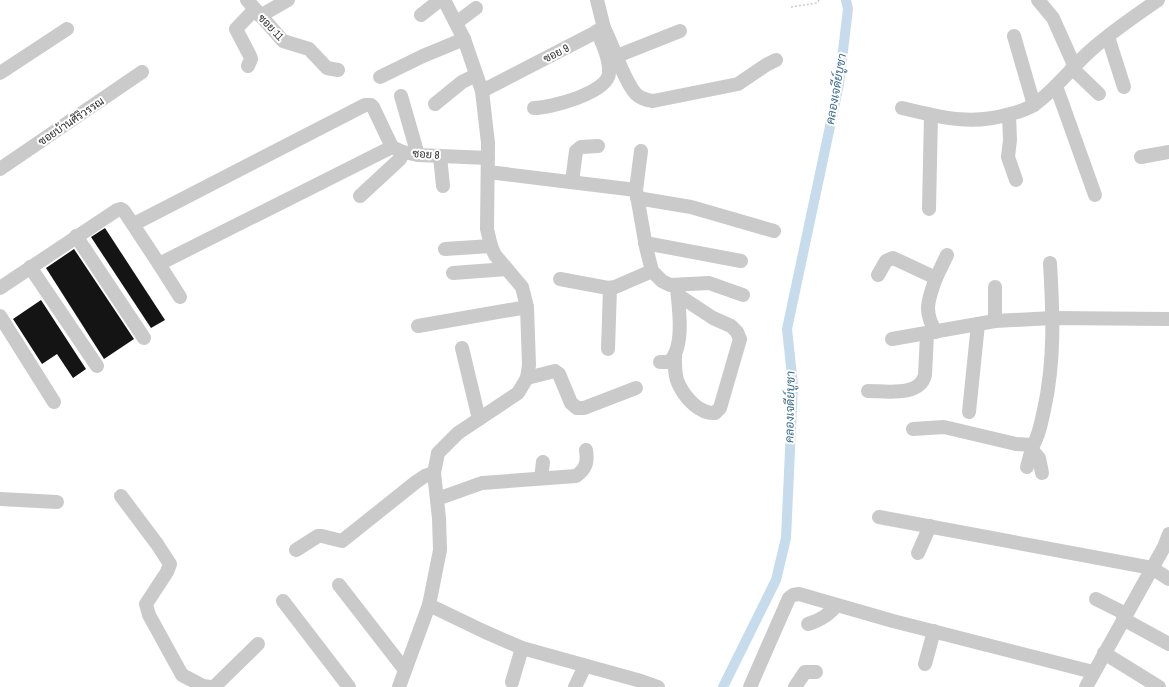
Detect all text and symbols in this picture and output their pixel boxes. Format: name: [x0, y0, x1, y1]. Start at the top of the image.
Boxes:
street label: ซอย 11: [255, 11, 287, 43]
street label: ซอย 9: [541, 41, 571, 65]
water label: คลองเจดีย์บูชา: [822, 52, 850, 126]
street label: ซอยบ้านศิริวรรณ: [35, 94, 107, 148]
street label: ซอย 8: [412, 146, 440, 162]
water label: คลองเจดีย์บูชา: [781, 371, 799, 443]

